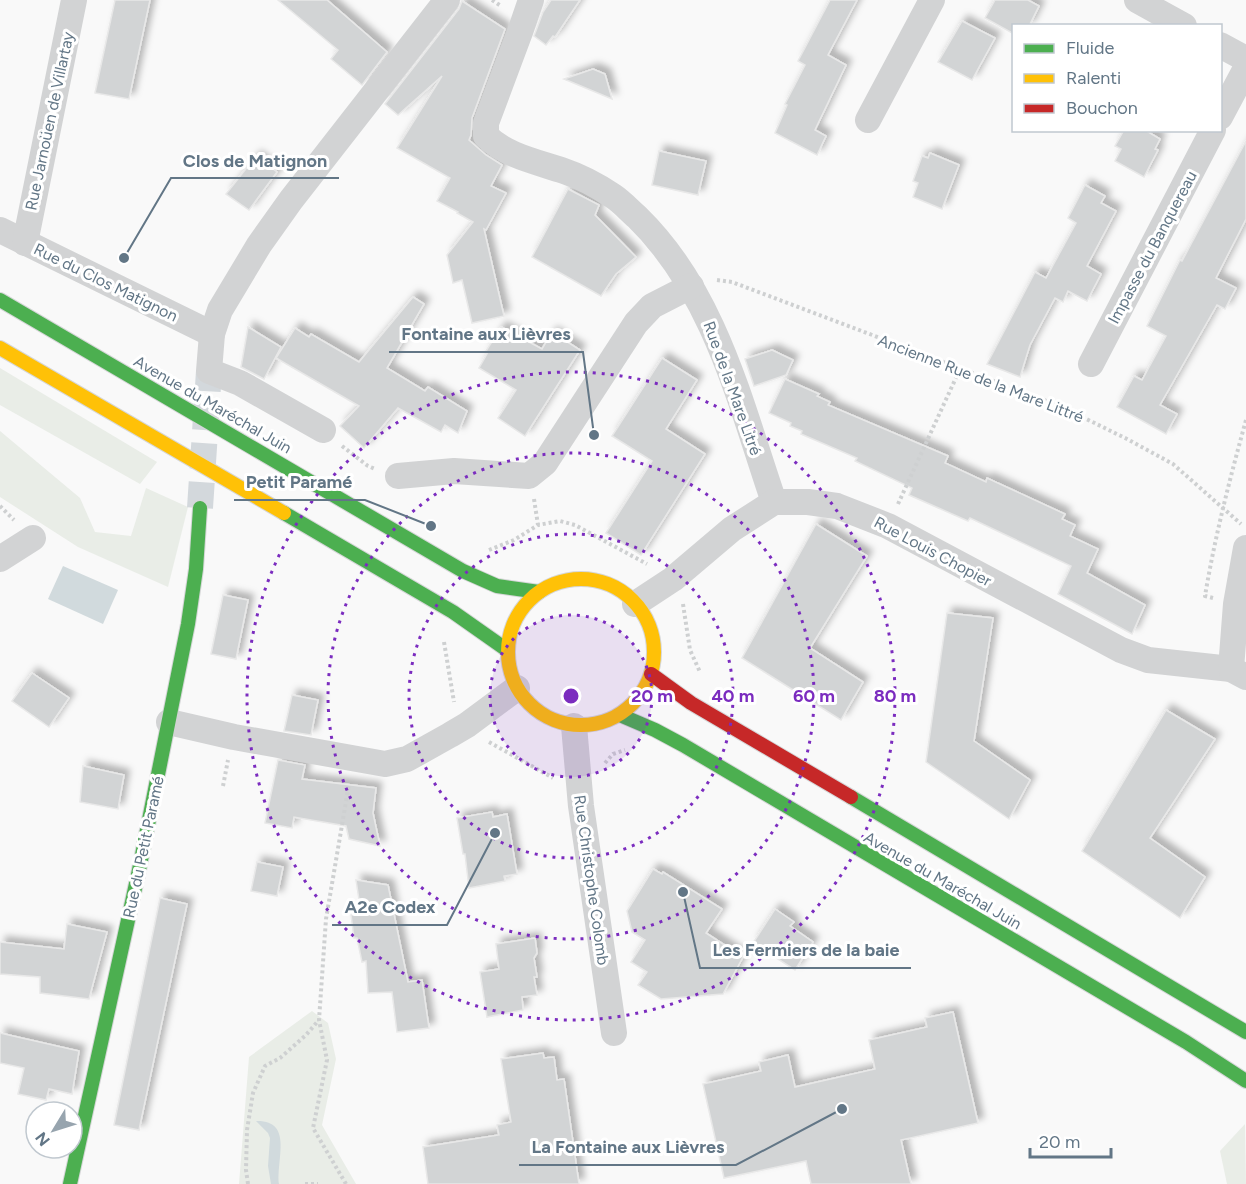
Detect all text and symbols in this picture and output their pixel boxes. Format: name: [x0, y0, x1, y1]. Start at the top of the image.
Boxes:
legend: [1012, 24, 1222, 132]
street label: Rue Jarnoüen de Villartay: [21, 29, 78, 212]
text: Fluide: [1066, 37, 1115, 59]
text: Ralenti: [1066, 67, 1121, 89]
text: Bouchon: [1066, 97, 1138, 119]
callout: Clos de Matignon: [171, 142, 339, 178]
text: Clos de Matignon: [183, 150, 327, 172]
street label: Impasse du Banquereau: [1104, 168, 1201, 327]
street label: Rue du Clos Matignon: [31, 239, 181, 326]
callout: Fontaine aux Lièvres: [389, 316, 583, 352]
street label: Rue de la Mare Litré: [699, 318, 766, 458]
text: Fontaine aux Lièvres: [401, 323, 571, 345]
street label: Ancienne Rue de la Mare Littré: [875, 330, 1087, 427]
street label: Avenue du Maréchal Juin: [130, 351, 295, 457]
callout: Petit Paramé: [234, 464, 365, 500]
text: Petit Paramé: [246, 471, 352, 493]
street label: Rue Louis Chopier: [871, 512, 995, 591]
text: 20 m: [631, 685, 673, 707]
text: 40 m: [711, 685, 755, 707]
text: 60 m: [793, 685, 835, 707]
text: 80 m: [874, 685, 916, 707]
centre of rings: [561, 686, 581, 706]
street label: Rue du Petit Paramé: [119, 774, 168, 920]
street label: Rue Christophe Colomb: [570, 794, 613, 966]
street label: Avenue du Maréchal Juin: [860, 827, 1025, 933]
callout: A2e Codex: [332, 889, 447, 925]
text: A2e Codex: [344, 896, 436, 918]
callout: Les Fermiers de la baie: [700, 932, 911, 968]
text: Les Fermiers de la baie: [712, 939, 900, 961]
north arrow: [24, 1100, 84, 1160]
scale bar: [1030, 1121, 1111, 1159]
text: N: [31, 1128, 54, 1150]
callout: La Fontaine aux Lièvres: [519, 1129, 736, 1165]
text: 20 m: [1039, 1131, 1080, 1153]
text: La Fontaine aux Lièvres: [532, 1136, 725, 1158]

